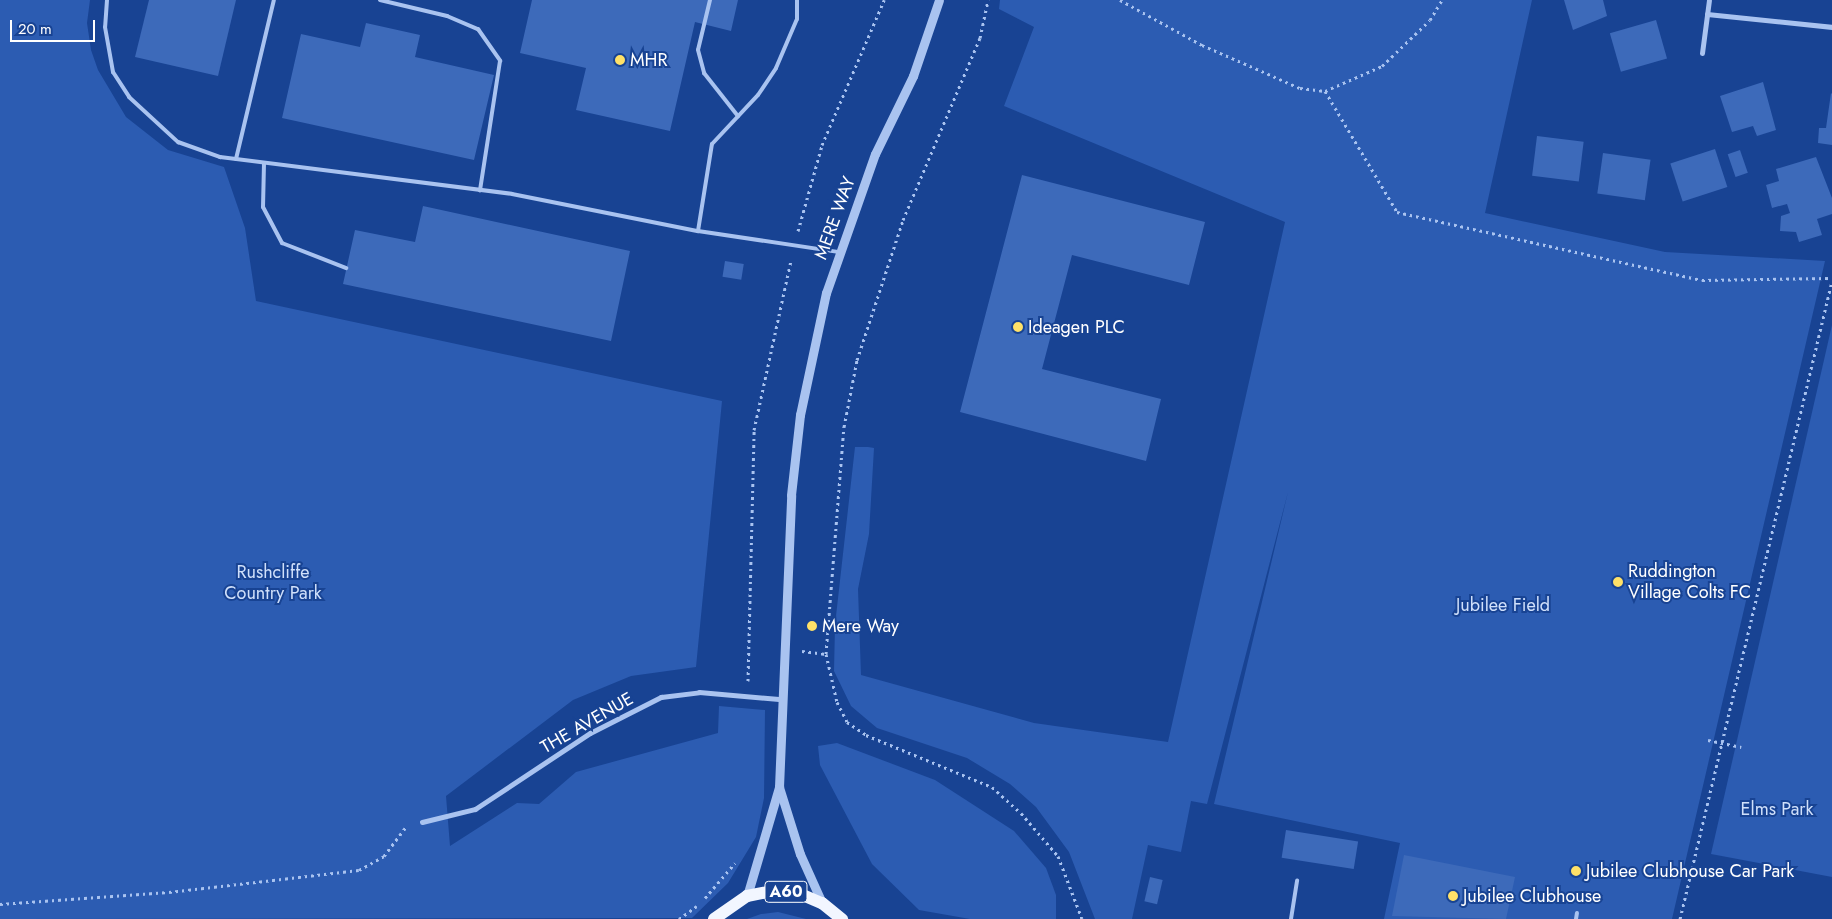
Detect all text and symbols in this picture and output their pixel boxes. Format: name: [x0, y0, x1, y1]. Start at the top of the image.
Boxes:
scale bar: [12, 10, 98, 42]
text: 20 m: [18, 18, 52, 40]
place label: MHR: [630, 49, 668, 71]
marker: MHR: [614, 54, 626, 66]
street label: MERE WAY: [810, 174, 860, 262]
place label: Ideagen PLC: [1028, 316, 1125, 338]
marker: Ideagen PLC: [1012, 321, 1024, 333]
place label: Ruddington Village Colts FC: [1628, 561, 1751, 604]
park label: Rushcliffe Country Park: [224, 562, 322, 604]
marker: Ruddington Village Colts FC: [1612, 576, 1624, 588]
park label: Jubilee Field: [1456, 594, 1550, 616]
place label: Mere Way: [822, 615, 899, 637]
marker: Mere Way: [806, 620, 818, 632]
street label: THE AVENUE: [537, 688, 637, 758]
park label: Elms Park: [1741, 798, 1813, 820]
place label: Jubilee Clubhouse Car Park: [1586, 860, 1794, 882]
marker: Jubilee Clubhouse Car Park: [1570, 865, 1582, 877]
road number: A60: [764, 879, 808, 906]
place label: Jubilee Clubhouse: [1463, 885, 1601, 907]
marker: Jubilee Clubhouse: [1447, 890, 1459, 902]

